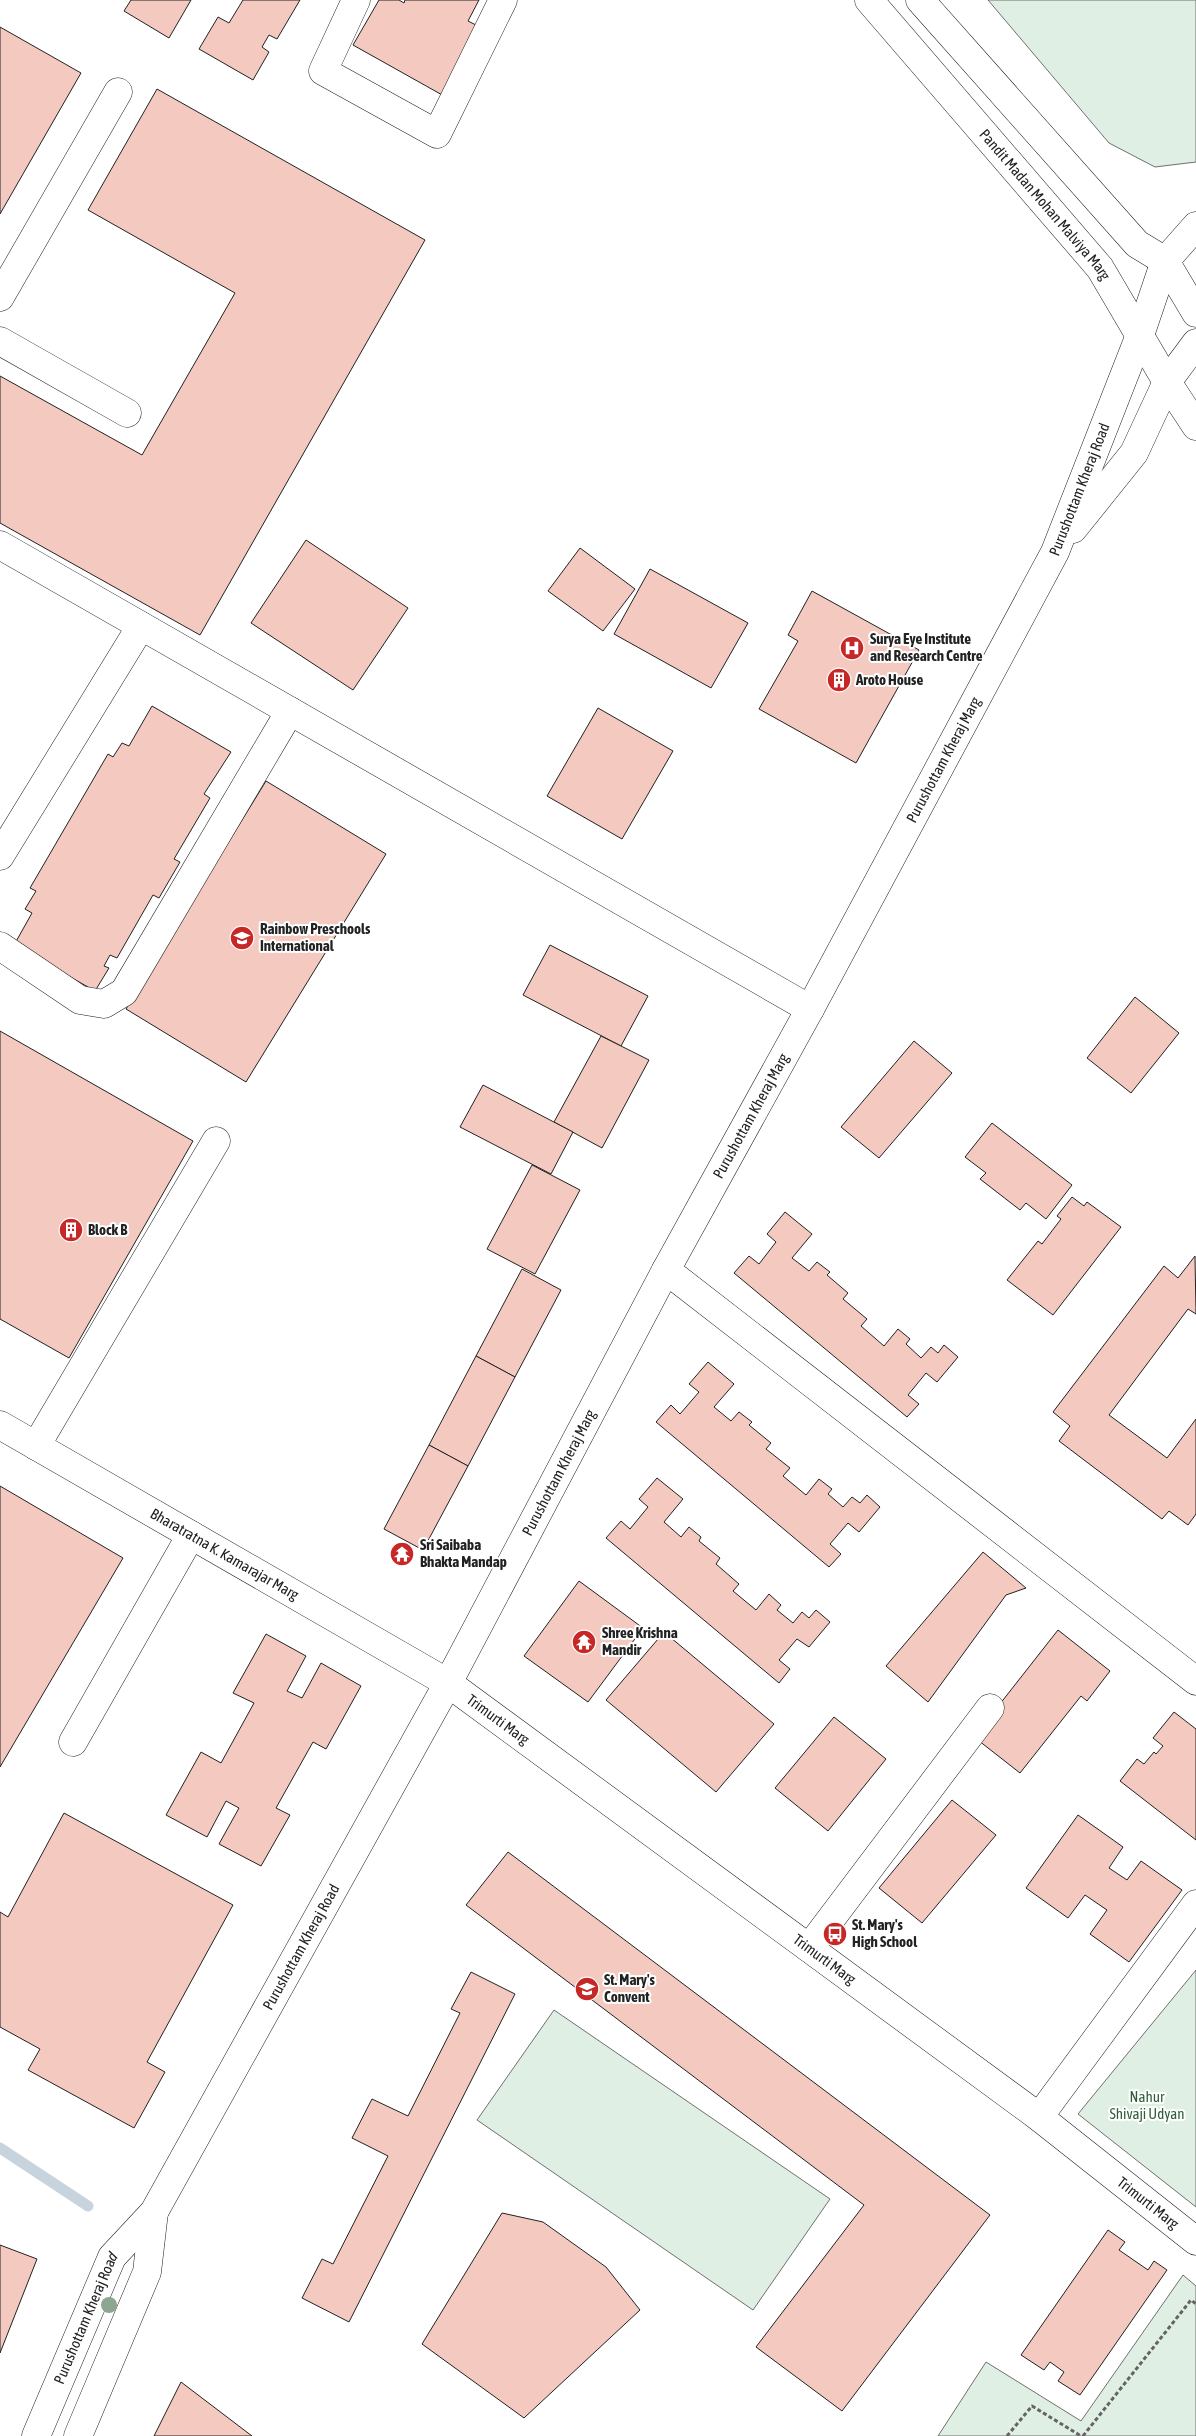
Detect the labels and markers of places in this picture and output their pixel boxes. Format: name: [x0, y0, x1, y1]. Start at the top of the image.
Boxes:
place label: Surya Eye Institute and Research Centre: [870, 630, 983, 664]
hospital icon: Surya Eye Institute and Research Centre: [839, 635, 865, 661]
building icon: Aroto House: [826, 667, 852, 693]
place label: Aroto House: [855, 671, 923, 688]
place label: Rainbow Preschools International: [260, 920, 371, 954]
school or university icon: Rainbow Preschools International: [229, 925, 255, 951]
building icon: Block B: [58, 1217, 84, 1243]
place label: Block B: [88, 1221, 128, 1238]
place label: Sri Saibaba Bhakta Mandap: [420, 1536, 507, 1570]
temple icon: Sri Saibaba Bhakta Mandap: [389, 1541, 415, 1567]
place label: Shree Krishna Mandir: [602, 1624, 678, 1658]
temple icon: Shree Krishna Mandir: [571, 1629, 597, 1655]
place label: St. Mary's High School: [852, 1916, 918, 1950]
bus stop icon: St. Mary's High School: [822, 1921, 848, 1947]
place label: St. Mary's Convent: [604, 1971, 655, 2005]
school or university icon: St. Mary's Convent: [574, 1976, 600, 2002]

